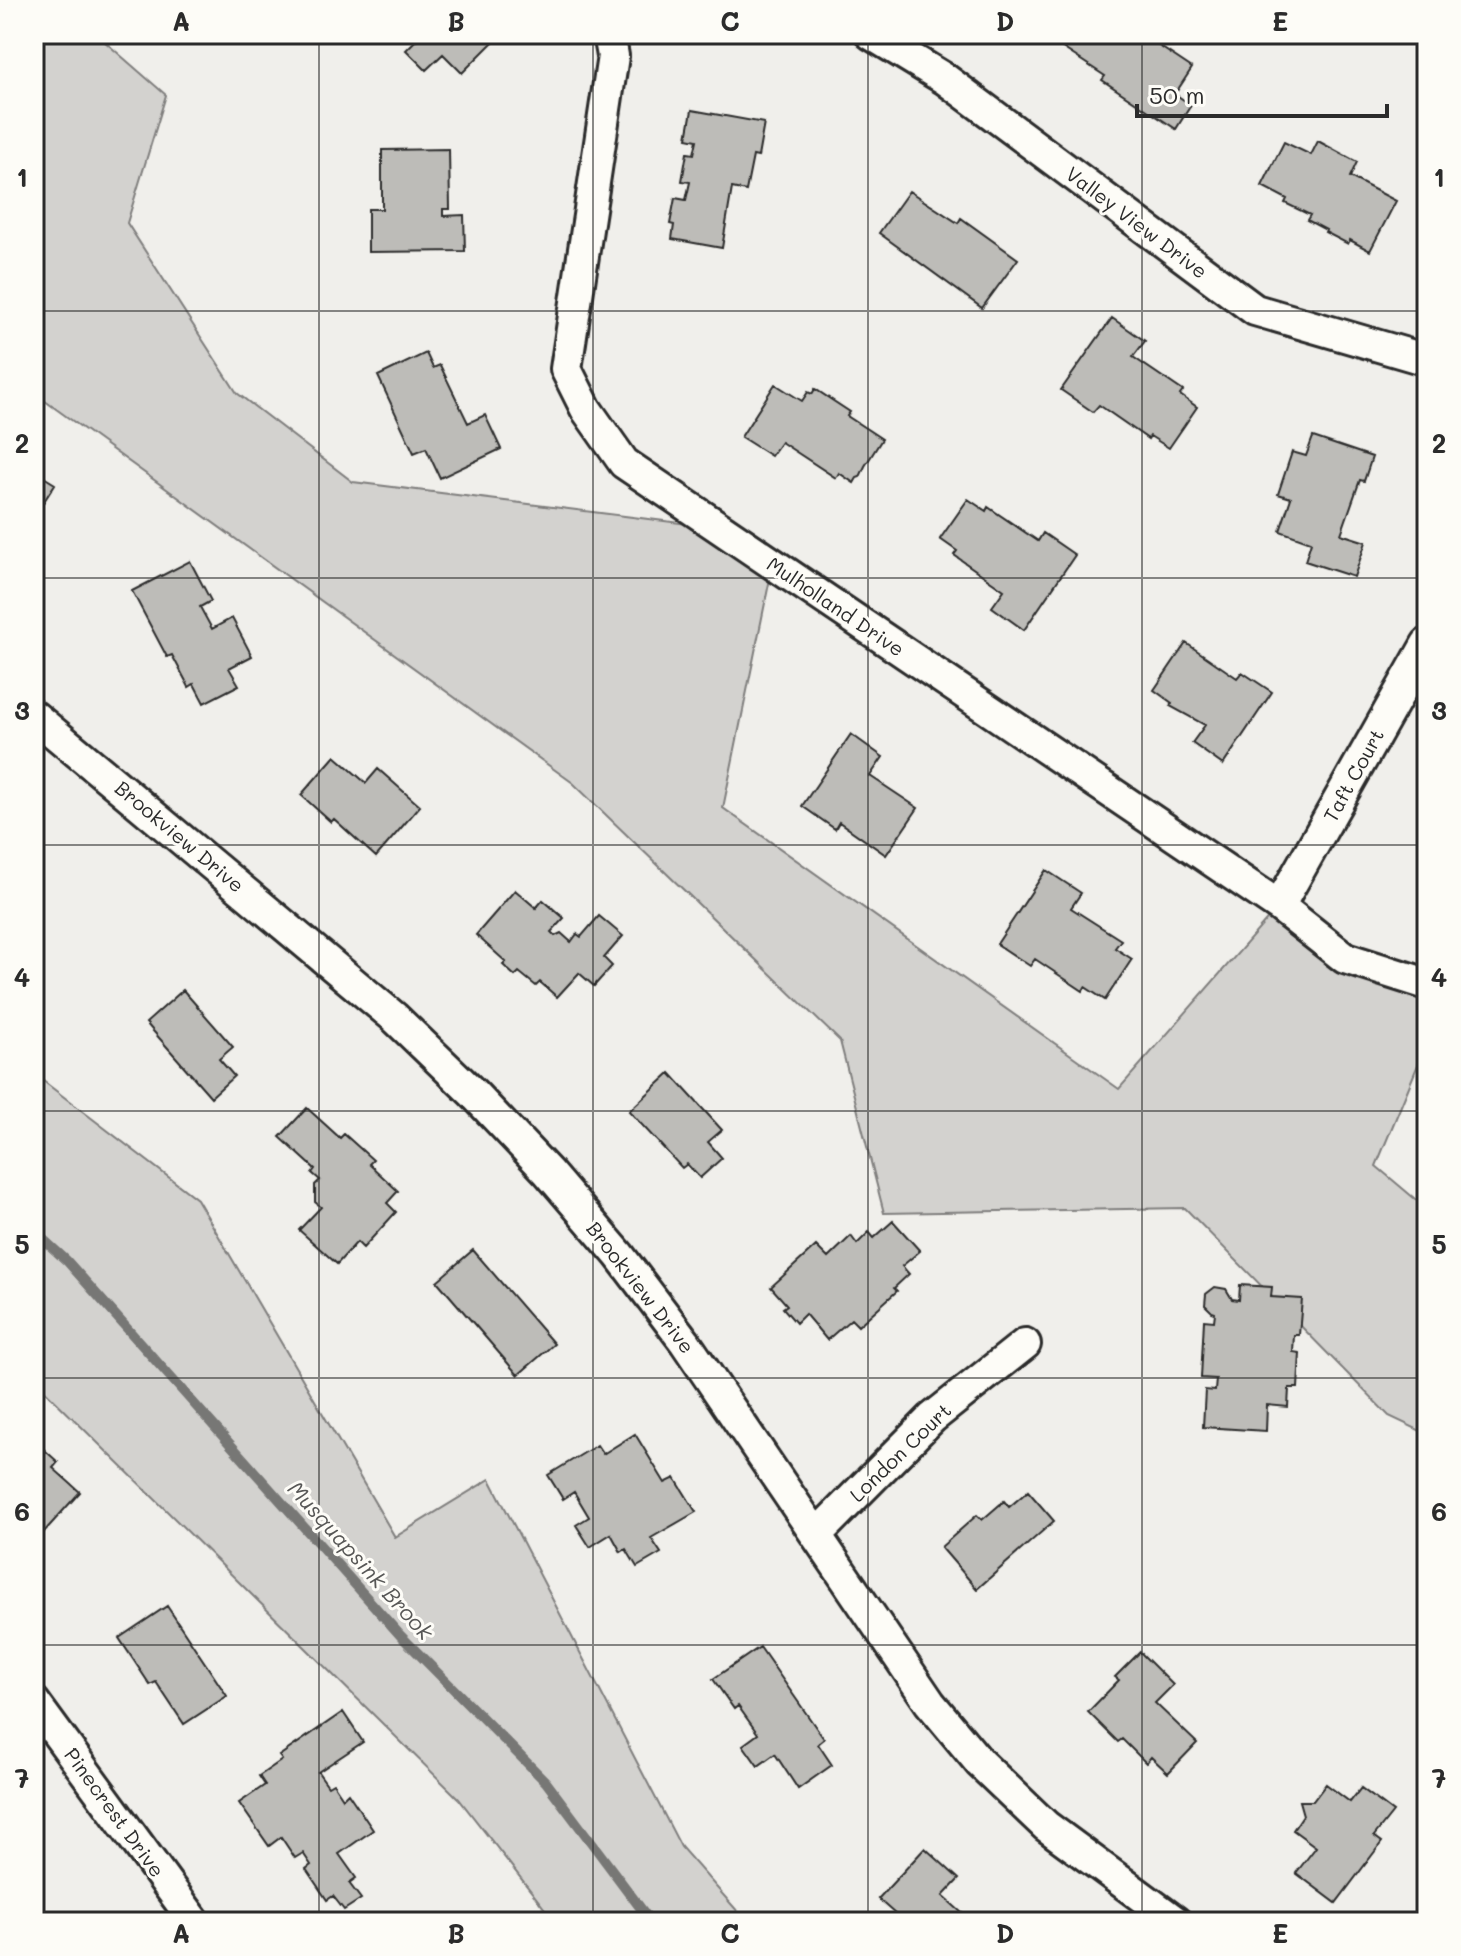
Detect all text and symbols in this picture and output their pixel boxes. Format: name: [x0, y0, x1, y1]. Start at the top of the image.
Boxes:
text: A: [172, 4, 190, 38]
text: B: [447, 4, 465, 38]
text: C: [720, 4, 740, 38]
text: D: [996, 4, 1014, 38]
text: E: [1272, 4, 1288, 38]
scale bar: [1137, 68, 1387, 118]
text: 50 m: [1149, 79, 1205, 110]
text: 1: [16, 160, 28, 194]
street label: Valley View Drive: [1061, 160, 1213, 284]
text: 1: [1433, 160, 1445, 194]
text: 2: [15, 426, 29, 460]
text: 2: [1432, 426, 1446, 460]
street label: Mulholland Drive: [762, 550, 910, 662]
text: 3: [14, 693, 30, 727]
text: 3: [1431, 693, 1447, 727]
street label: Taft Court: [1317, 724, 1389, 826]
street label: Brookview Drive: [110, 774, 250, 898]
text: 4: [14, 960, 30, 994]
text: 4: [1431, 960, 1447, 994]
street label: Brookview Drive: [581, 1216, 701, 1358]
text: 5: [14, 1227, 30, 1261]
text: 5: [1431, 1227, 1447, 1261]
street label: London Court: [844, 1397, 956, 1507]
water label: Musquapsink Brook: [282, 1474, 441, 1647]
text: 6: [14, 1494, 30, 1528]
text: 6: [1431, 1494, 1447, 1528]
street label: Pinecrest Drive: [59, 1742, 171, 1882]
text: 7: [15, 1761, 29, 1795]
text: 7: [1432, 1761, 1446, 1795]
text: A: [172, 1916, 190, 1950]
text: B: [447, 1916, 465, 1950]
text: C: [720, 1916, 740, 1950]
text: D: [996, 1916, 1014, 1950]
text: E: [1272, 1916, 1288, 1950]

